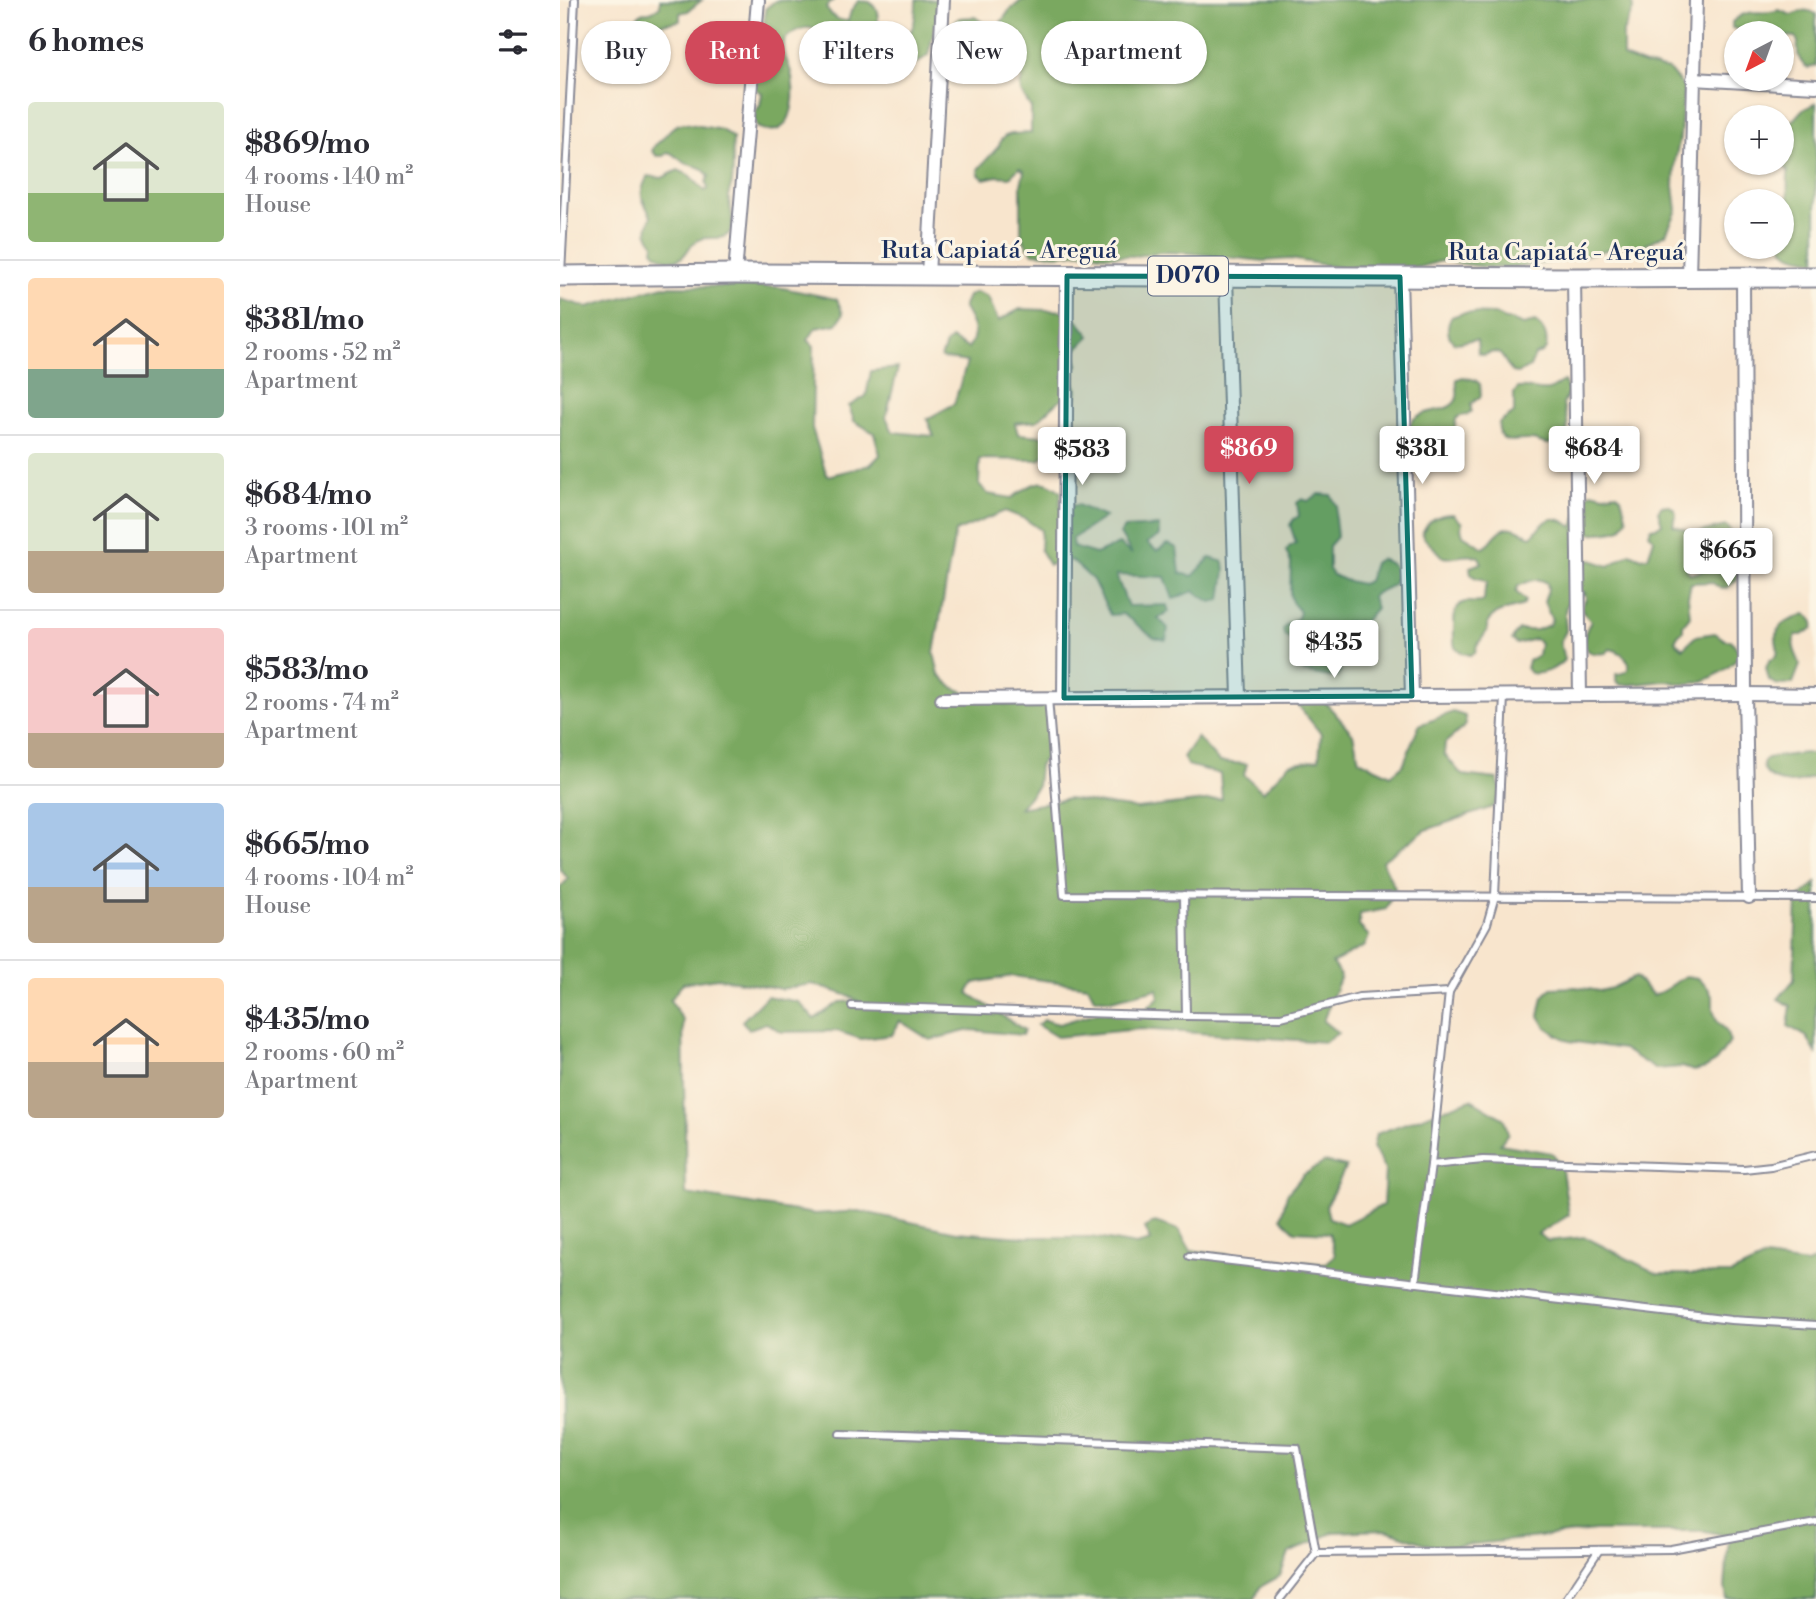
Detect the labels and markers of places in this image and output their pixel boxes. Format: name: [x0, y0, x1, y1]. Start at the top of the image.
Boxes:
pin: $869: [1208, 426, 1290, 486]
pin: $381: [1381, 426, 1463, 486]
pin: $684: [1553, 426, 1635, 486]
pin: $583: [1041, 428, 1123, 487]
pin: $665: [1687, 528, 1769, 588]
pin: $435: [1293, 620, 1375, 680]

